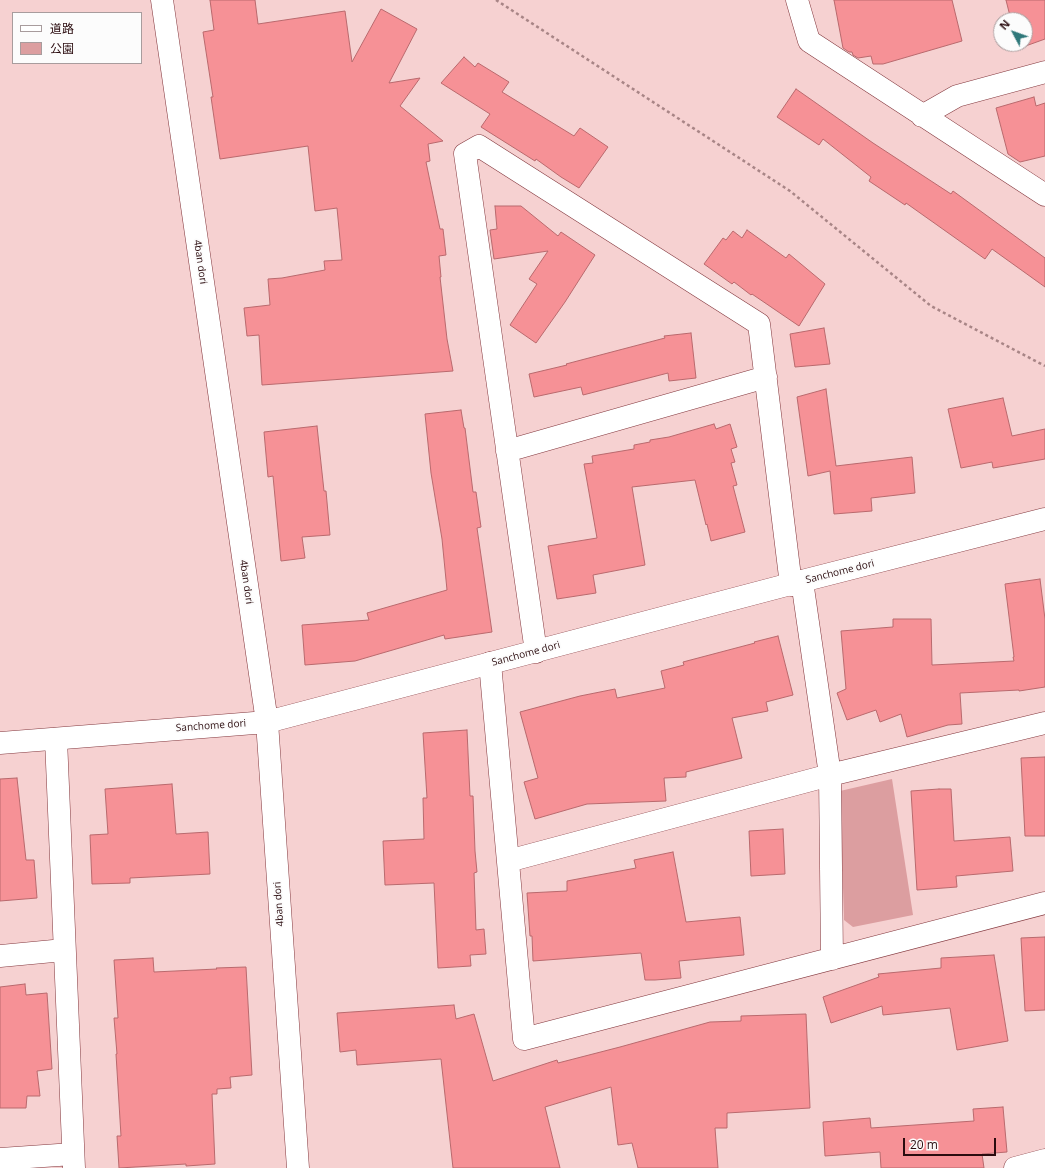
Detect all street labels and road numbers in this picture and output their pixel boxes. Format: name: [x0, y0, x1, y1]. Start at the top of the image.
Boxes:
street label: 4ban dori: [191, 239, 209, 285]
street label: Sanchome dori: [804, 558, 876, 586]
street label: 4ban dori: [237, 559, 255, 605]
street label: Sanchome dori: [490, 639, 562, 669]
street label: Sanchome dori: [176, 718, 246, 734]
street label: 4ban dori: [271, 881, 287, 927]

